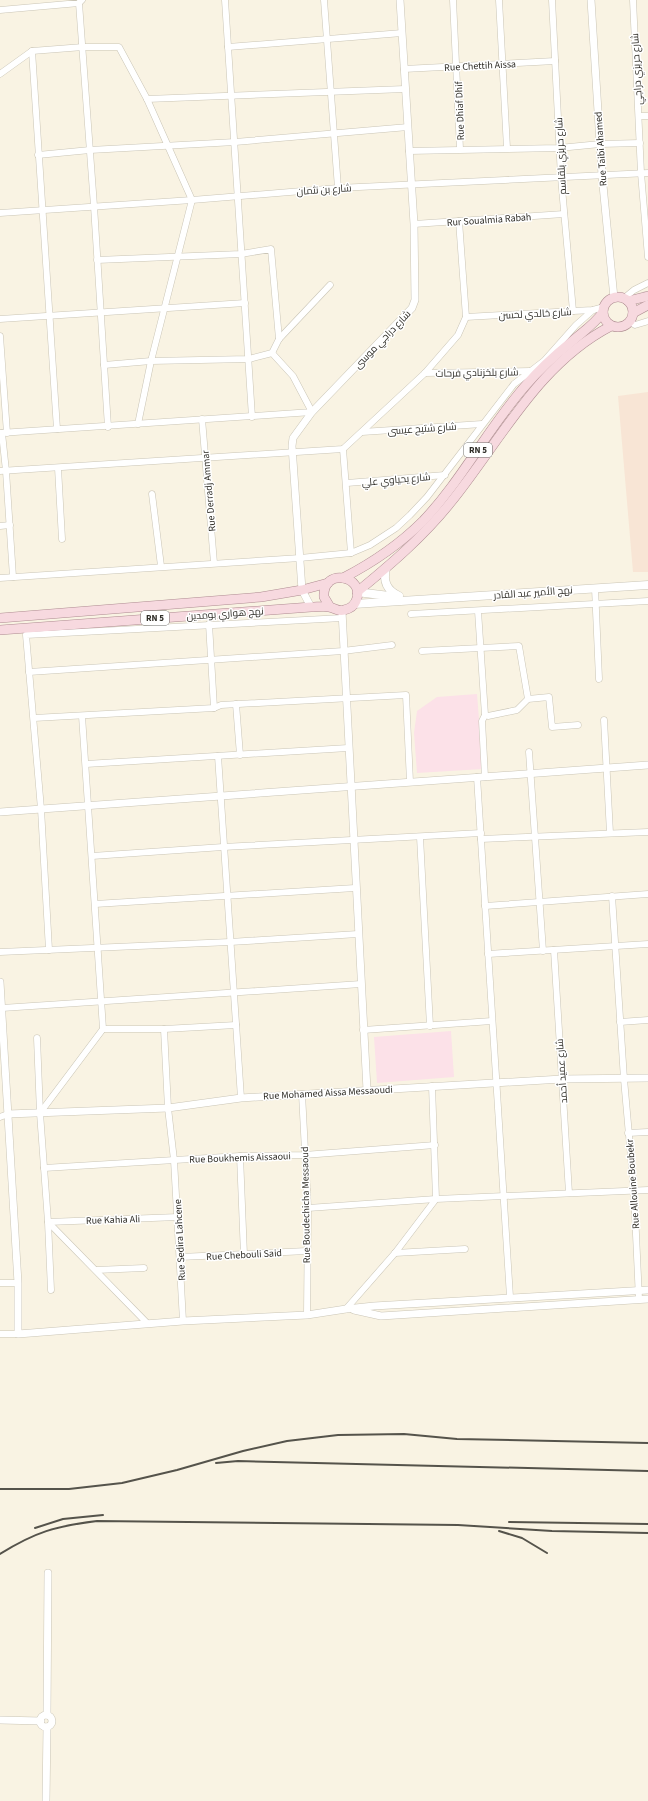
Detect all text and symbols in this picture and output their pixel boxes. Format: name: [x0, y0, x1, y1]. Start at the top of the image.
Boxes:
street label: شارع حريزي دراجي: [628, 33, 646, 105]
street label: Rue Chettih Aissa: [444, 57, 516, 75]
street label: Rue Dhiaf Dhif: [452, 80, 468, 141]
street label: Rue Taibi Ahamed: [591, 111, 611, 187]
street label: شارع حريزي بلقاسم: [552, 117, 570, 195]
street label: شارع بن نثمان: [296, 181, 352, 199]
street label: Rur Soualmia Rabah: [446, 210, 532, 230]
street label: شارع خالدي لحسن: [498, 305, 572, 323]
street label: شارع دراجي موسى: [351, 307, 414, 372]
street label: شارع بلخزنادي فرحات: [435, 365, 519, 381]
street label: شارع شتيح عيسى: [387, 420, 457, 438]
road number: RN 5: [464, 443, 492, 457]
street label: Rue Derradj Ammar: [198, 449, 220, 532]
street label: شارع يحياوي علي: [361, 470, 431, 490]
street label: نهج الأمير عبد القادر: [492, 583, 573, 603]
street label: نهج هواري بومدين: [186, 604, 264, 624]
road number: RN 5: [141, 611, 169, 625]
street label: شارع عميد أحمد: [553, 1038, 571, 1104]
street label: Rue Mohamed Aissa Messaoudi: [263, 1083, 393, 1103]
street label: Rue Allouine Boubekr: [623, 1138, 643, 1229]
street label: Rue Boudechicha Messaoud: [298, 1146, 314, 1264]
street label: Rue Boukhemis Aissaoui: [189, 1149, 291, 1167]
street label: Rue Sedira Lahcene: [171, 1199, 189, 1281]
street label: Rue Kahia Ali: [86, 1212, 140, 1228]
street label: Rue Chebouli Said: [206, 1246, 282, 1264]

